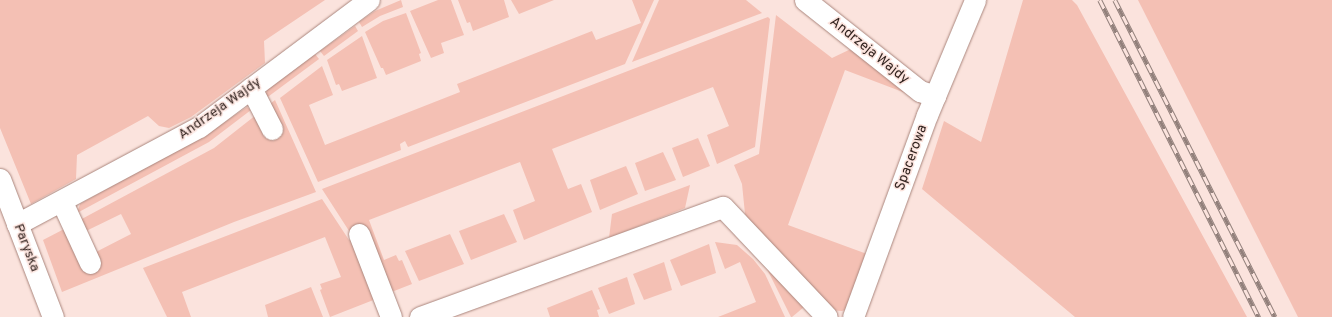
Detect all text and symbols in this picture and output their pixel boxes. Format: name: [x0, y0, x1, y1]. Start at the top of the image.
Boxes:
street label: Andrzeja Wajdy: [826, 14, 912, 88]
street label: Andrzeja Wajdy: [175, 74, 265, 144]
street label: Spacerowa: [892, 123, 932, 193]
street label: Paryska: [9, 222, 43, 274]

